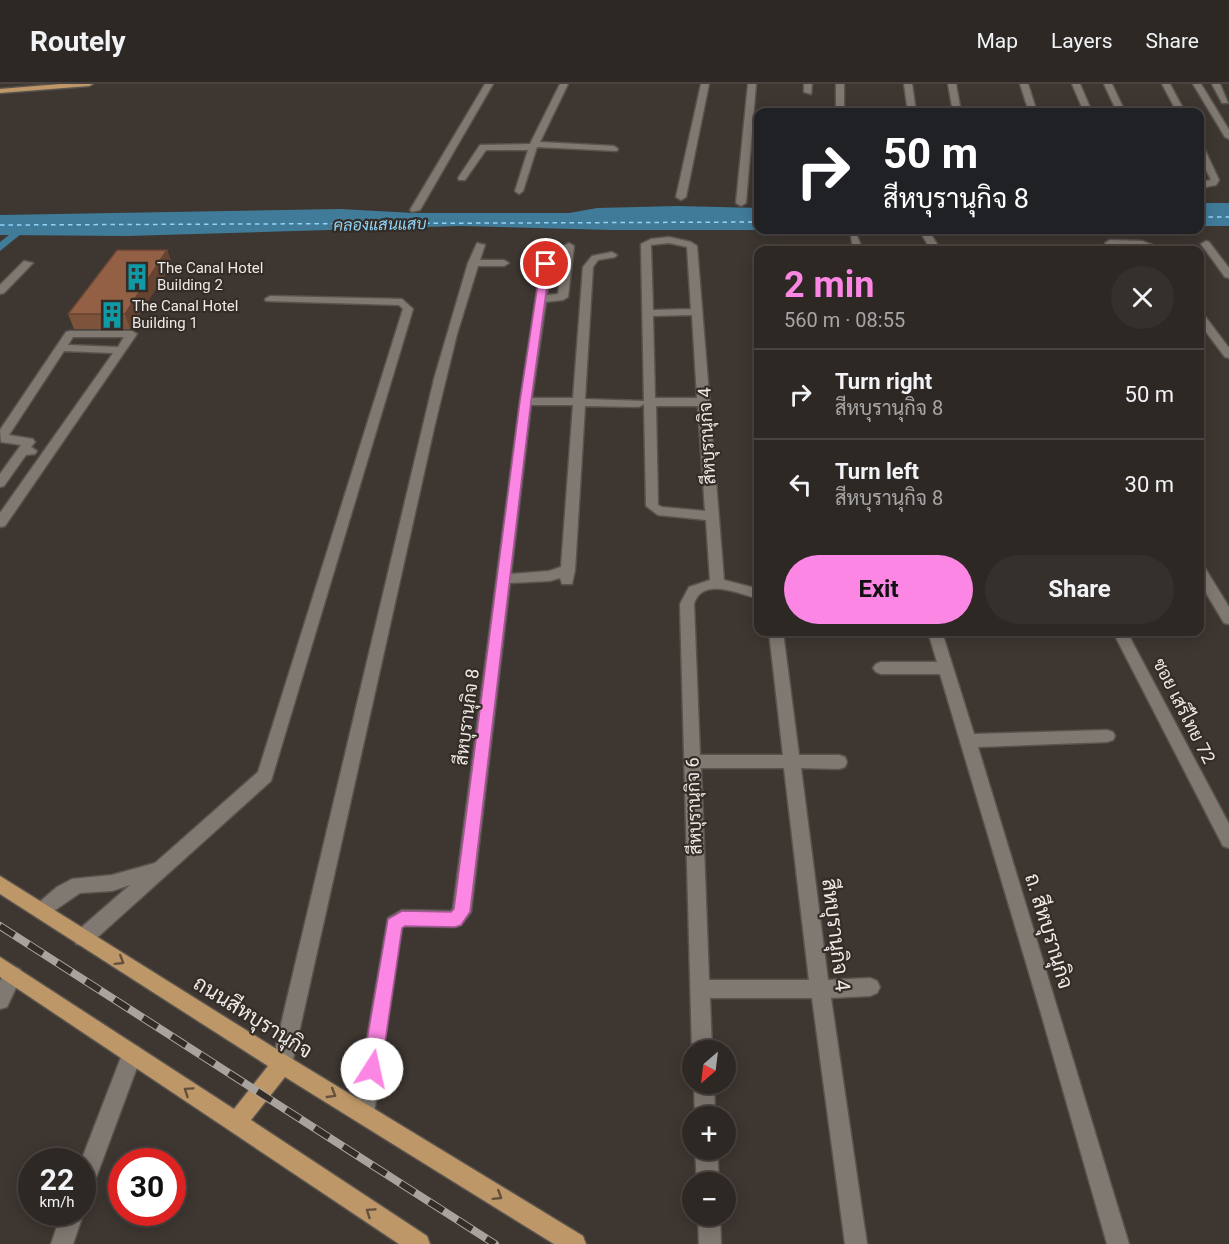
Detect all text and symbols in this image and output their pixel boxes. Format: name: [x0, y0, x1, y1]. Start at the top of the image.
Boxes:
text: Routely: [30, 25, 126, 58]
text: Map: [976, 29, 1018, 53]
text: Layers: [1051, 29, 1112, 53]
text: Share: [1145, 29, 1199, 53]
text: 50 m: [883, 129, 978, 178]
icon: right: [784, 132, 862, 210]
text: สีหบุรานุกิจ 8: [883, 183, 1029, 215]
water label: คลองแสนแสบ: [333, 214, 427, 235]
pin: [520, 238, 571, 289]
icon: arrive: [529, 247, 562, 280]
place label: The Canal Hotel Building 2: [157, 259, 263, 294]
building icon: The Canal Hotel Building 2: [122, 262, 152, 292]
text: 2 min: [784, 264, 875, 306]
button: close: [1111, 266, 1174, 329]
place label: The Canal Hotel Building 1: [132, 297, 238, 332]
building icon: The Canal Hotel Building 1: [97, 300, 127, 330]
text: 560 m · 08:55: [784, 308, 905, 332]
text: Turn right: [835, 369, 932, 394]
icon: right: [784, 378, 817, 411]
text: 50 m: [1125, 382, 1174, 407]
street label: สีหบุรานุกิจ 4: [691, 387, 722, 485]
text: สีหบุรานุกิจ 8: [835, 396, 943, 420]
text: Turn left: [835, 459, 919, 484]
icon: left: [784, 468, 817, 501]
text: 30 m: [1125, 472, 1174, 497]
text: สีหบุรานุกิจ 8: [835, 486, 943, 510]
button: Exit: [784, 555, 973, 624]
button: Share: [985, 555, 1174, 624]
street label: ซอย เสรีไทย 72: [1149, 654, 1222, 767]
street label: สีหบุรานุกิจ 8: [448, 667, 485, 767]
street label: สีหบุรานุกิจ 6: [679, 757, 708, 855]
street label: ถ. สีหบุรานุกิจ: [1018, 870, 1079, 992]
street label: สีหบุรานุกิจ 4: [815, 877, 856, 993]
one-way arrow: [114, 954, 124, 966]
street label: ถนนสีหบุรานุกิจ: [188, 970, 317, 1065]
position arrow: [340, 1037, 404, 1101]
north arrow: [682, 1040, 736, 1094]
map controls: [682, 1040, 736, 1226]
one-way arrow: [183, 1087, 194, 1098]
one-way arrow: [326, 1087, 336, 1099]
button: +: [682, 1106, 736, 1160]
speed limit sign: 30: [108, 1148, 186, 1226]
text: 22: [40, 1162, 74, 1197]
button: −: [682, 1172, 736, 1226]
one-way arrow: [492, 1188, 503, 1199]
text: km/h: [39, 1193, 75, 1211]
one-way arrow: [366, 1207, 376, 1219]

